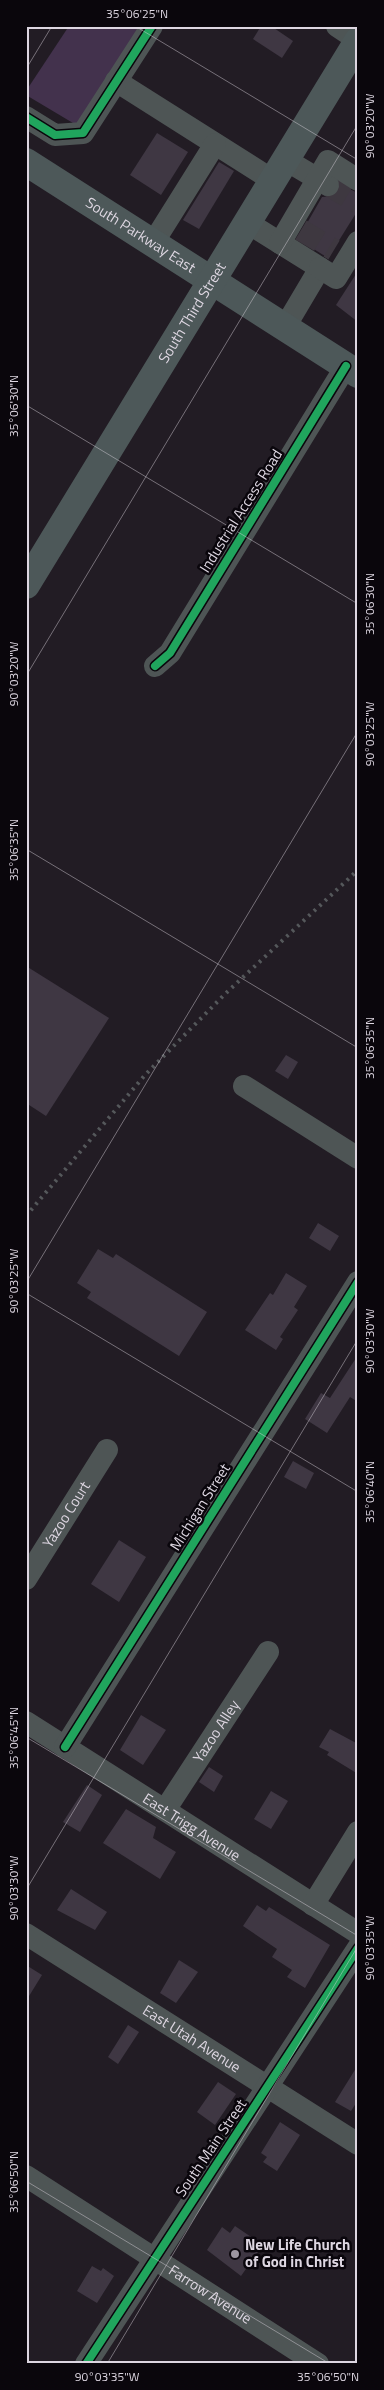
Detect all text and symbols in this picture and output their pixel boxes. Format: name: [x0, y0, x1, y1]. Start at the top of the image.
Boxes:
text: 35°06'25"N: [106, 4, 168, 23]
text: 90°03'20"W: [360, 93, 379, 158]
street label: South Parkway East: [81, 191, 201, 279]
street label: South Third Street: [152, 257, 232, 367]
text: 35°06'30"N: [4, 375, 23, 437]
street label: Industrial Access Road: [193, 445, 288, 577]
text: 35°06'30"N: [360, 573, 379, 635]
text: 90°03'20"W: [4, 641, 23, 706]
text: 90°03'25"W: [360, 701, 379, 766]
text: 35°06'35"N: [4, 819, 23, 881]
text: 35°06'35"N: [360, 1017, 379, 1079]
text: 90°03'25"W: [4, 1248, 23, 1313]
text: 90°03'30"W: [360, 1308, 379, 1373]
street label: Michigan Street: [164, 1458, 236, 1555]
text: 35°06'40"N: [360, 1461, 379, 1523]
street label: Yazoo Court: [36, 1476, 96, 1552]
street label: Yazoo Alley: [187, 1695, 245, 1767]
text: 35°06'45"N: [4, 1707, 23, 1769]
street label: East Trigg Avenue: [138, 1787, 245, 1867]
text: 90°03'30"W: [4, 1855, 23, 1920]
text: 90°03'35"W: [360, 1915, 379, 1980]
street label: East Utah Avenue: [138, 1999, 245, 2078]
street label: South Main Street: [169, 2093, 252, 2201]
text: 35°06'50"N: [4, 2151, 23, 2213]
place label: New Life Church of God in Christ: [245, 2233, 350, 2273]
marker: New Life Church of God in Christ: [229, 2248, 241, 2260]
street label: Farrow Avenue: [164, 2259, 256, 2329]
text: 90°03'35"W: [75, 2367, 140, 2386]
text: 35°06'50"N: [297, 2367, 359, 2386]

